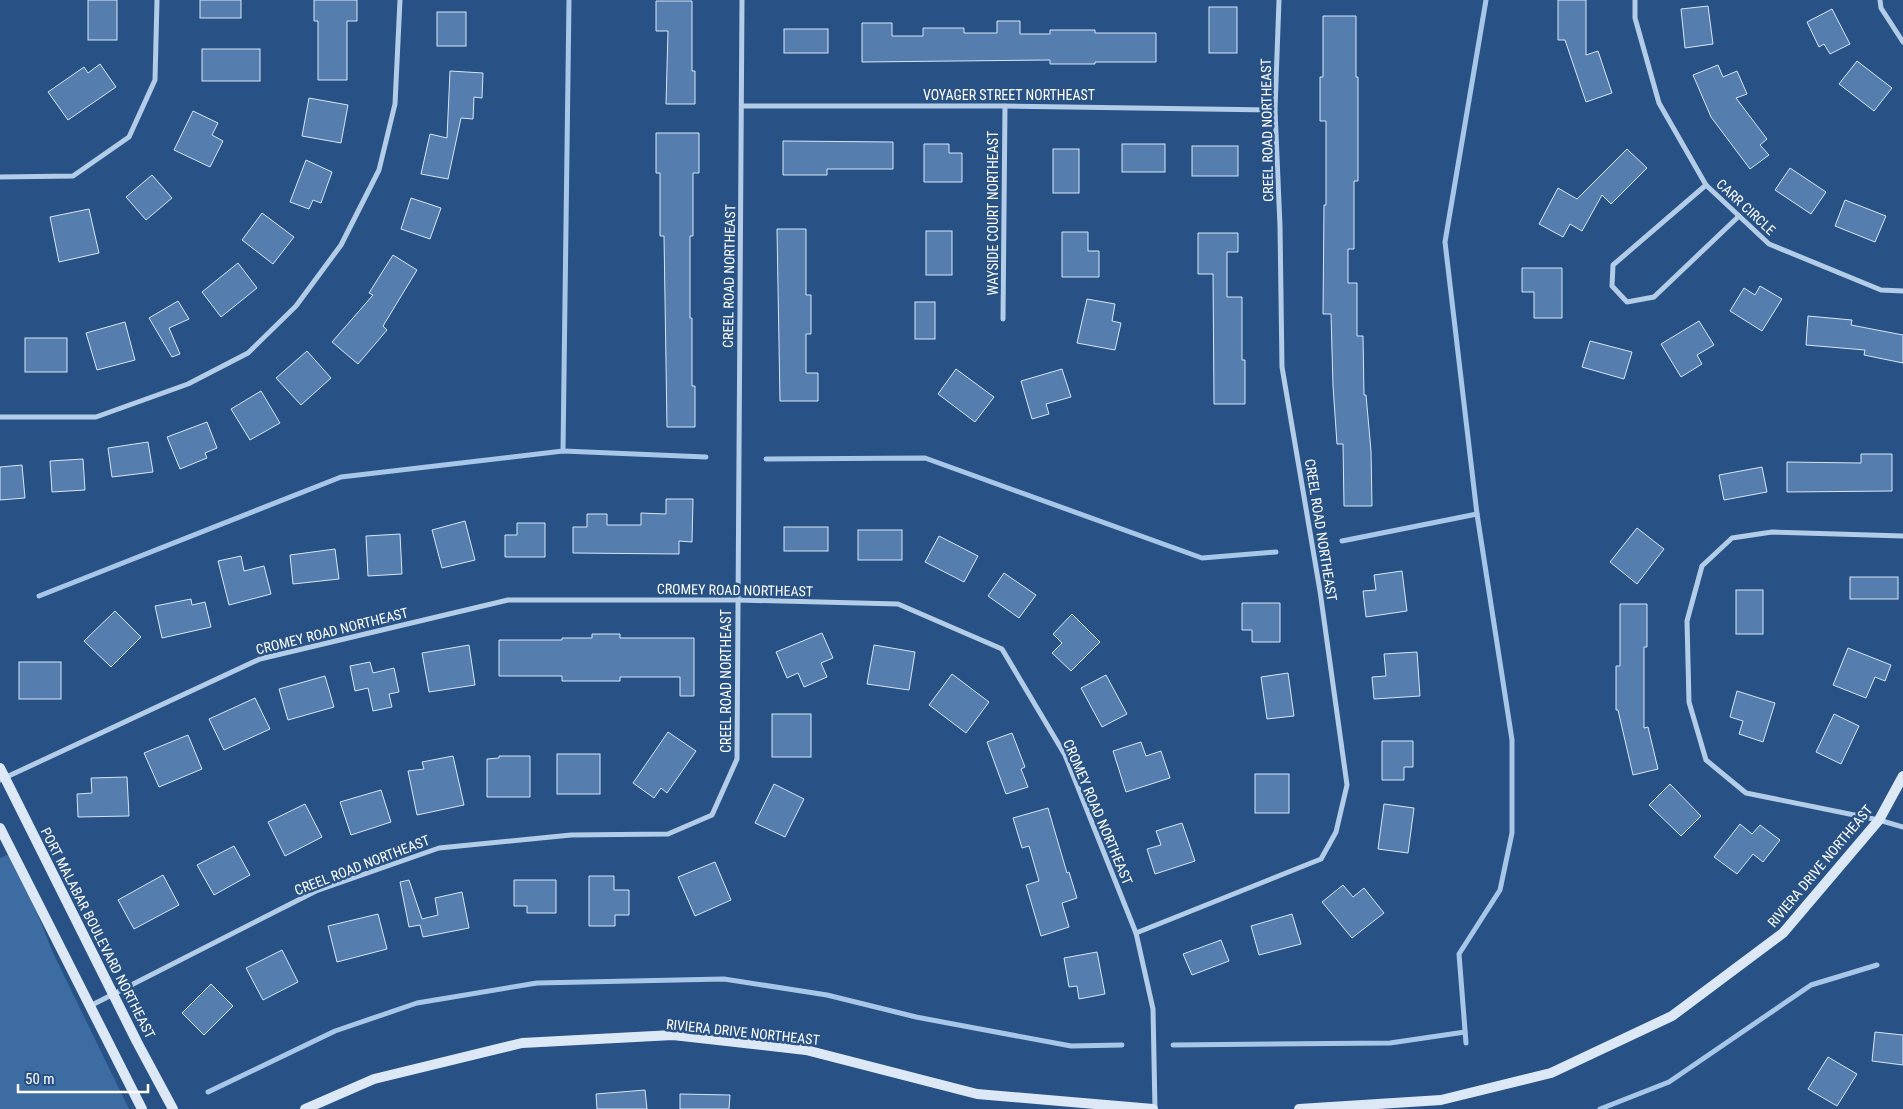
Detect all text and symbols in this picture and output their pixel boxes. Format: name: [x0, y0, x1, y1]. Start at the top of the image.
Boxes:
street label: CREEL ROAD NORTHEAST: [1258, 58, 1276, 202]
street label: VOYAGER STREET NORTHEAST: [923, 87, 1095, 103]
street label: WAYSIDE COURT NORTHEAST: [985, 131, 1001, 295]
street label: CARR CIRCLE: [1713, 176, 1779, 238]
street label: CREEL ROAD NORTHEAST: [720, 204, 738, 348]
street label: CREEL ROAD NORTHEAST: [1302, 458, 1340, 602]
street label: CROMEY ROAD NORTHEAST: [657, 581, 813, 599]
street label: CROMEY ROAD NORTHEAST: [254, 604, 410, 658]
street label: CREEL ROAD NORTHEAST: [718, 609, 734, 753]
street label: CROMEY ROAD NORTHEAST: [1060, 737, 1136, 887]
street label: RIVIERA DRIVE NORTHEAST: [1764, 802, 1876, 930]
street label: PORT MALABAR BOULEVARD NORTHEAST: [38, 825, 158, 1041]
street label: CREEL ROAD NORTHEAST: [292, 832, 432, 898]
street label: RIVIERA DRIVE NORTHEAST: [665, 1016, 821, 1048]
scale bar: [18, 1062, 148, 1094]
text: 50 m: [25, 1070, 55, 1088]

